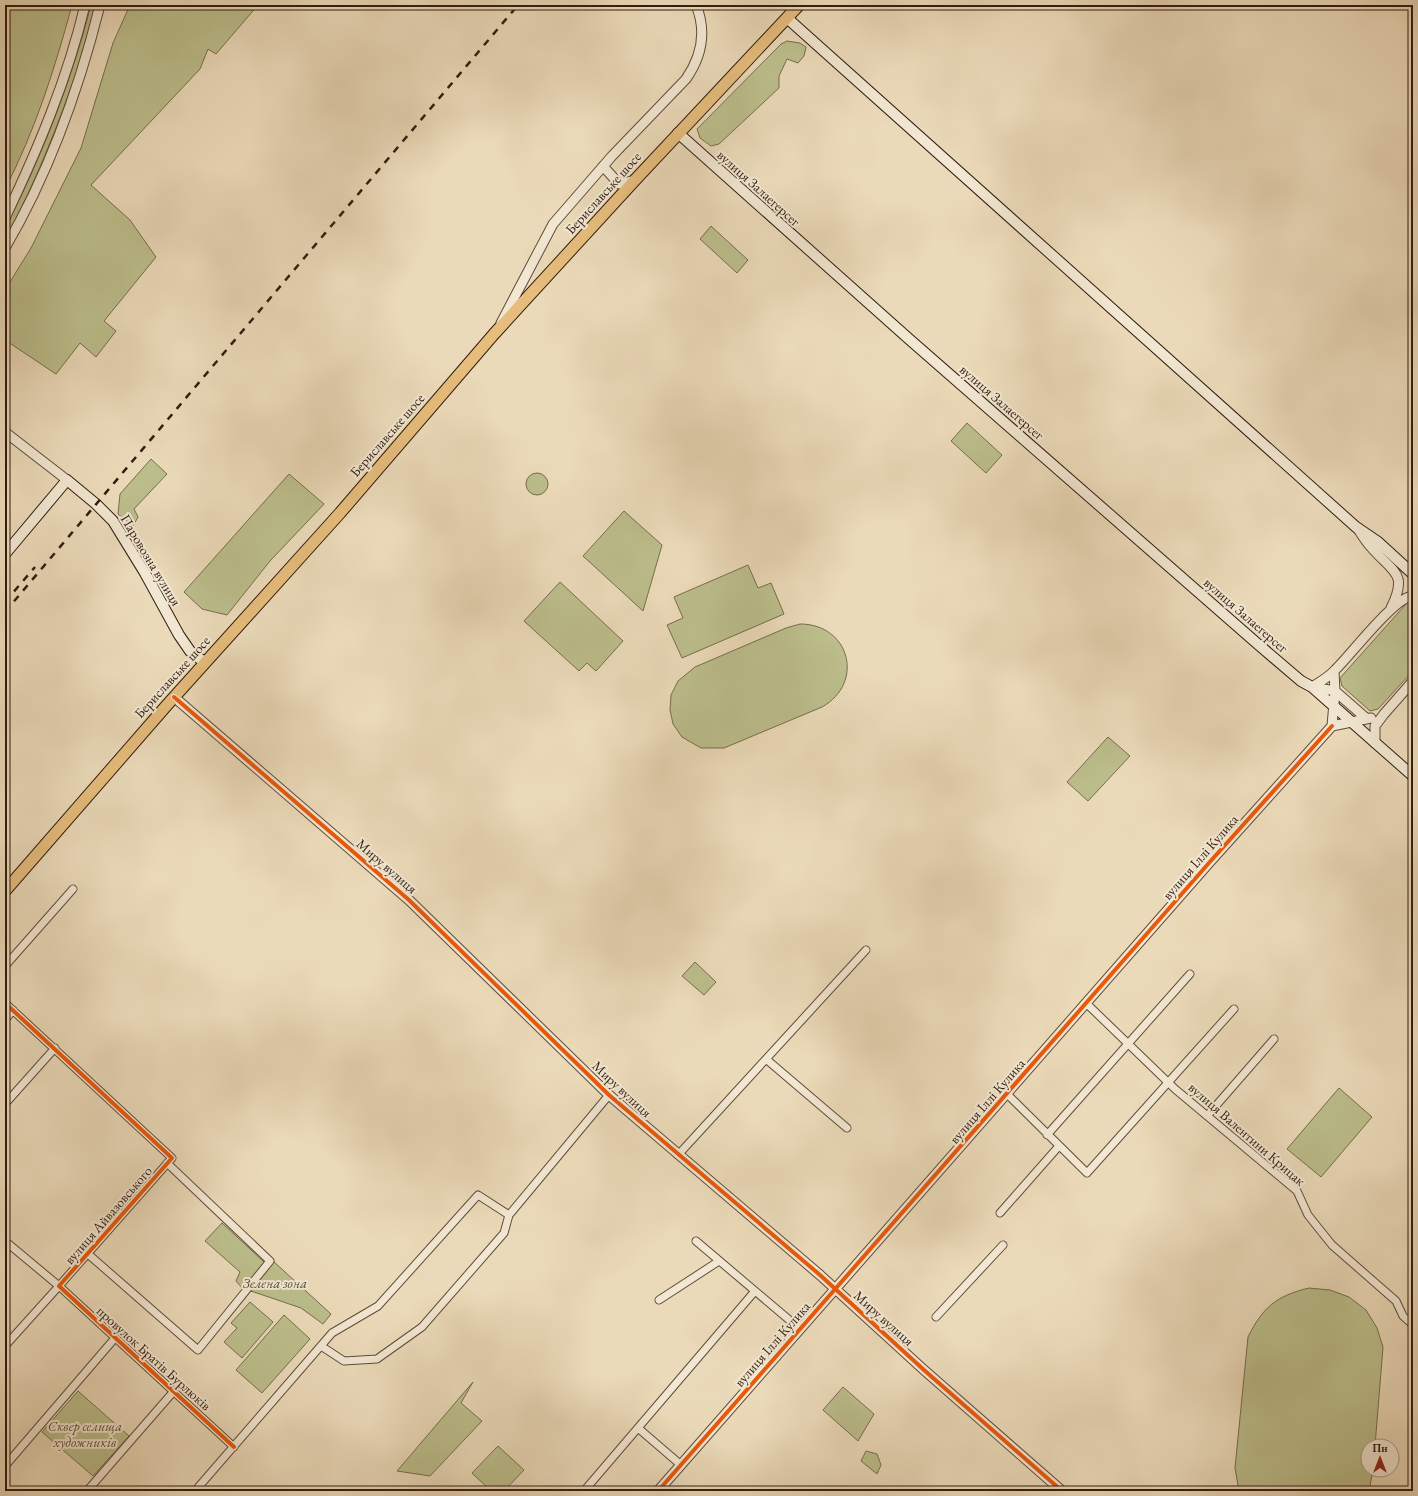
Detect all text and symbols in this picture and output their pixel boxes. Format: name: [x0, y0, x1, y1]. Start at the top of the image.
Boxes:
street label: вулиця Залаегерсег: [714, 146, 804, 230]
street label: Бериславське шосе: [561, 148, 645, 238]
street label: вулиця Залаегерсег: [956, 360, 1048, 444]
street label: Бериславське шосе: [346, 389, 429, 481]
street label: Паровозна вулиця: [116, 511, 186, 609]
street label: вулиця Залаегерсег: [1200, 573, 1292, 657]
street label: Бериславське шосе: [130, 632, 214, 722]
street label: вулиця Іллі Кулика: [1158, 810, 1242, 903]
street label: Миру вулиця: [353, 835, 421, 897]
street label: вулиця Іллі Кулика: [945, 1054, 1029, 1147]
street label: Миру вулиця: [588, 1057, 656, 1121]
street label: вулиця Валентини Крицак: [1185, 1078, 1309, 1190]
street label: вулиця Айвазовського: [60, 1162, 156, 1268]
park label: Зелена зона: [243, 1274, 307, 1292]
street label: Миру вулиця: [850, 1286, 918, 1350]
street label: вулиця Іллі Кулика: [730, 1297, 814, 1390]
street label: провулок Братів Бурлюків: [93, 1302, 215, 1414]
park label: Сквер селища художників: [48, 1417, 122, 1451]
north arrow: [1360, 1438, 1400, 1478]
text: Пн: [1372, 1441, 1388, 1455]

